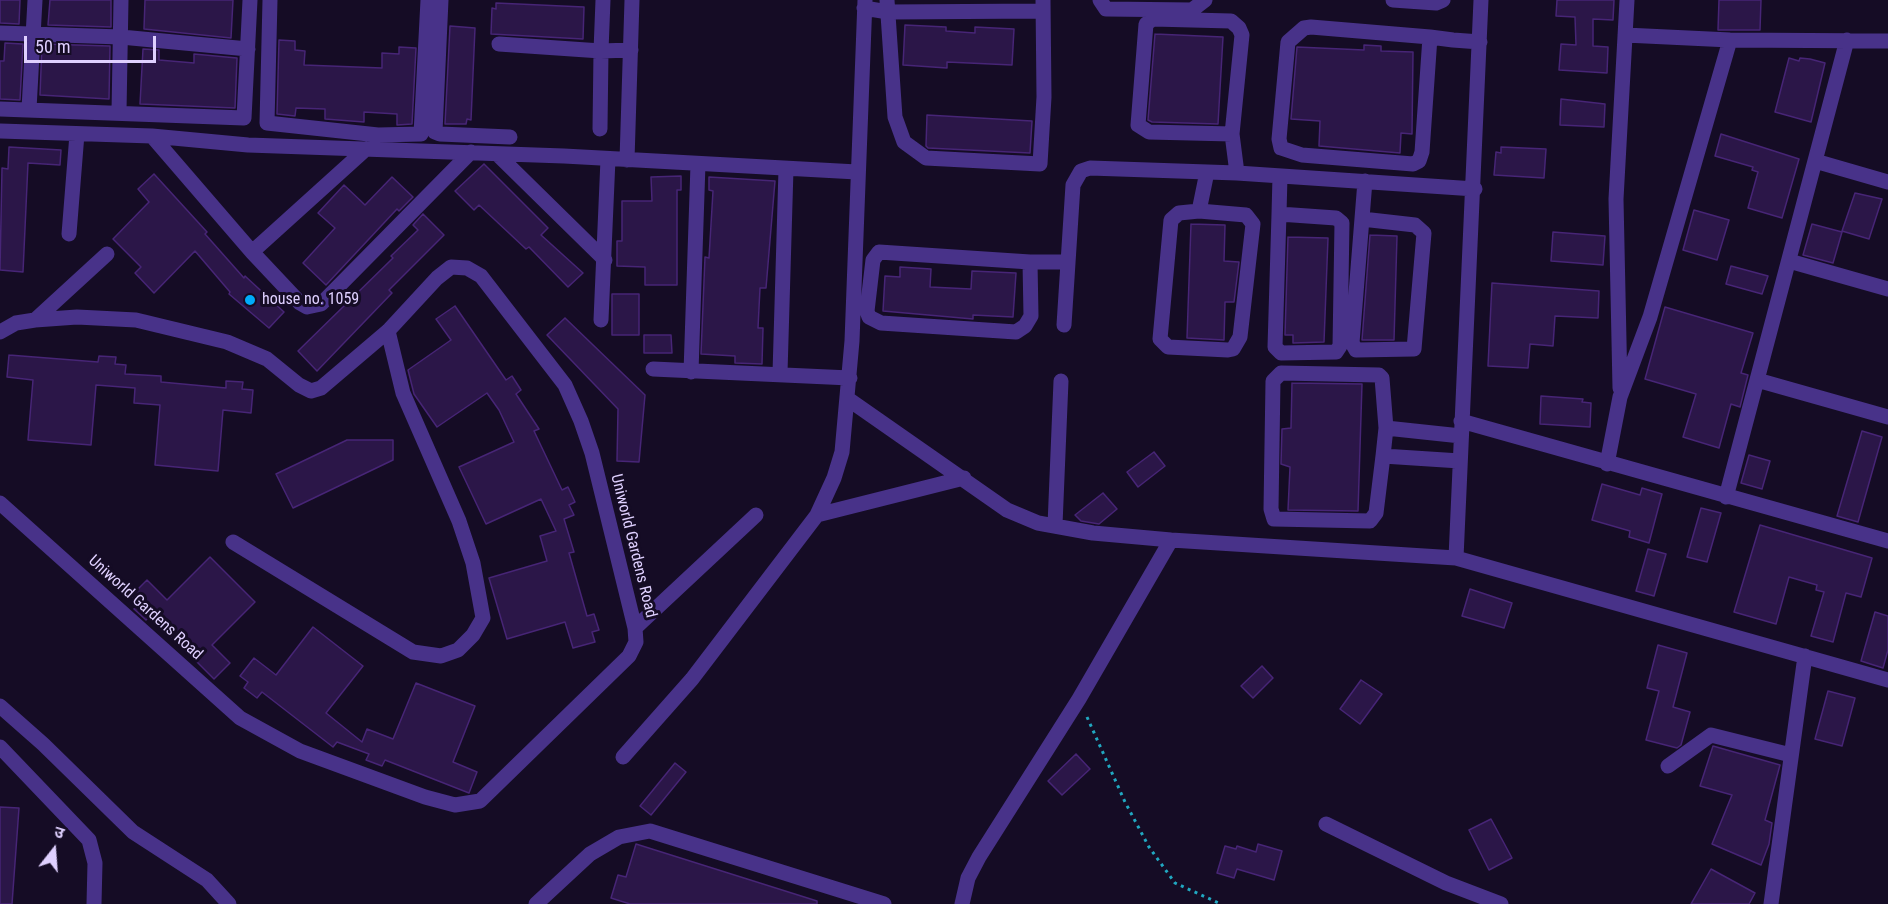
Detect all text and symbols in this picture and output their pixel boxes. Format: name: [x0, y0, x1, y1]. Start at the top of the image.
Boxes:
scale bar: [27, 24, 159, 62]
text: 50 m: [35, 36, 70, 57]
place label: house no. 1059: [262, 290, 359, 310]
marker: house no. 1059: [243, 293, 257, 307]
street label: Uniworld Gardens Road: [606, 472, 660, 620]
street label: Uniworld Gardens Road: [84, 552, 206, 664]
north arrow: [24, 820, 84, 880]
text: उ: [52, 822, 67, 843]

